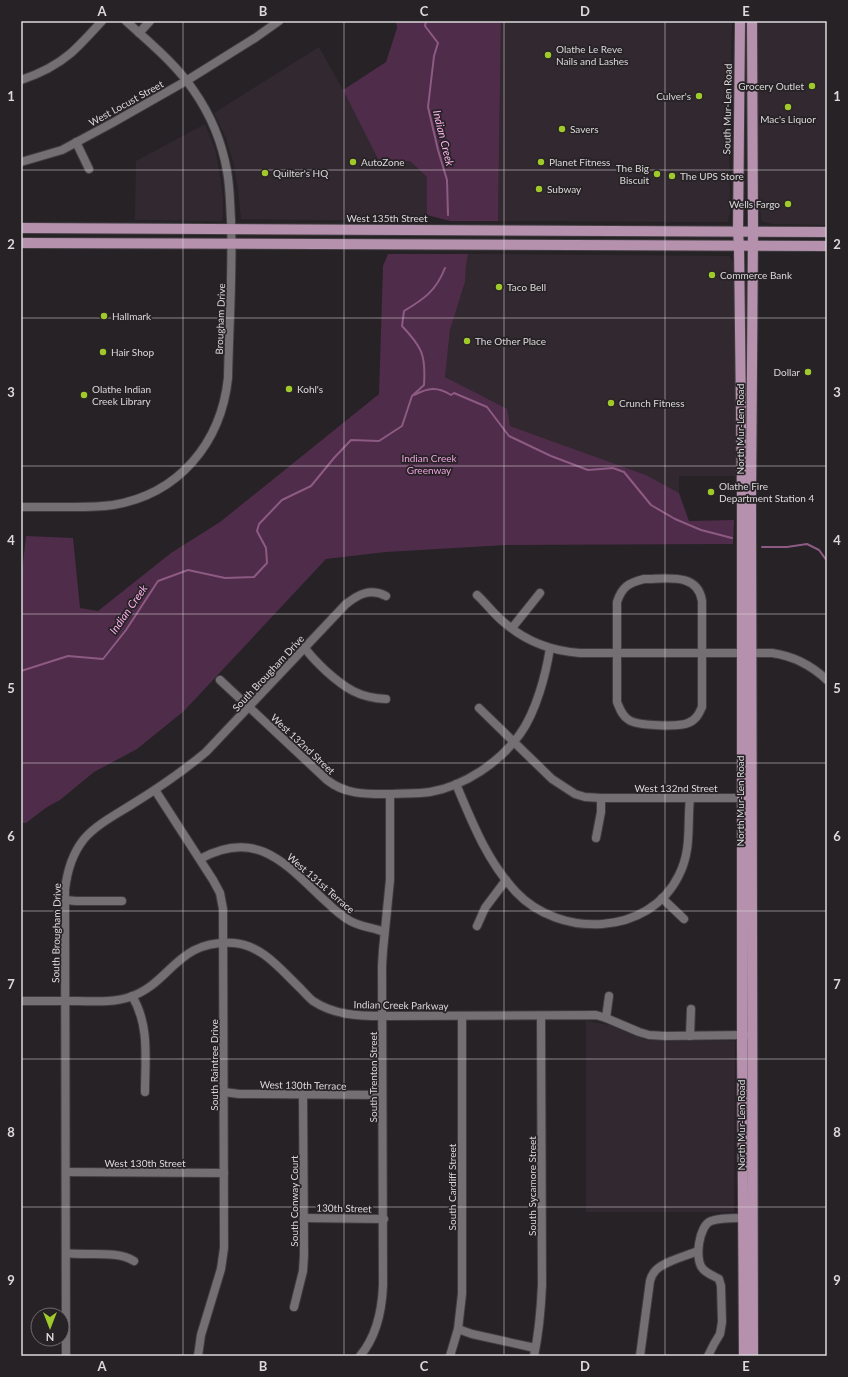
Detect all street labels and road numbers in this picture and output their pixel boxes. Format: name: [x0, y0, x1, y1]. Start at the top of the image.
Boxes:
street label: South Mur-Len Road: [720, 64, 734, 154]
street label: West Locust Street: [87, 77, 166, 128]
street label: West 135th Street: [346, 212, 428, 224]
street label: Brougham Drive: [213, 283, 227, 355]
street label: North Mur-Len Road: [734, 384, 746, 474]
street label: South Brougham Drive: [230, 632, 306, 714]
street label: West 132nd Street: [269, 711, 338, 777]
street label: North Mur-Len Road: [734, 756, 746, 846]
street label: West 132nd Street: [634, 782, 718, 794]
street label: West 131st Terrace: [285, 851, 357, 915]
street label: South Brougham Drive: [49, 883, 63, 983]
street label: Indian Creek Parkway: [353, 998, 449, 1012]
street label: South Raintree Drive: [208, 1019, 220, 1111]
street label: South Trenton Street: [367, 1031, 379, 1122]
street label: West 130th Terrace: [260, 1078, 346, 1092]
street label: North Mur-Len Road: [735, 1080, 747, 1170]
street label: South Sycamore Street: [526, 1136, 538, 1236]
street label: South Cardiff Street: [446, 1143, 458, 1230]
street label: South Conway Court: [288, 1155, 300, 1247]
street label: West 130th Street: [104, 1157, 186, 1169]
street label: 130th Street: [316, 1202, 372, 1214]

